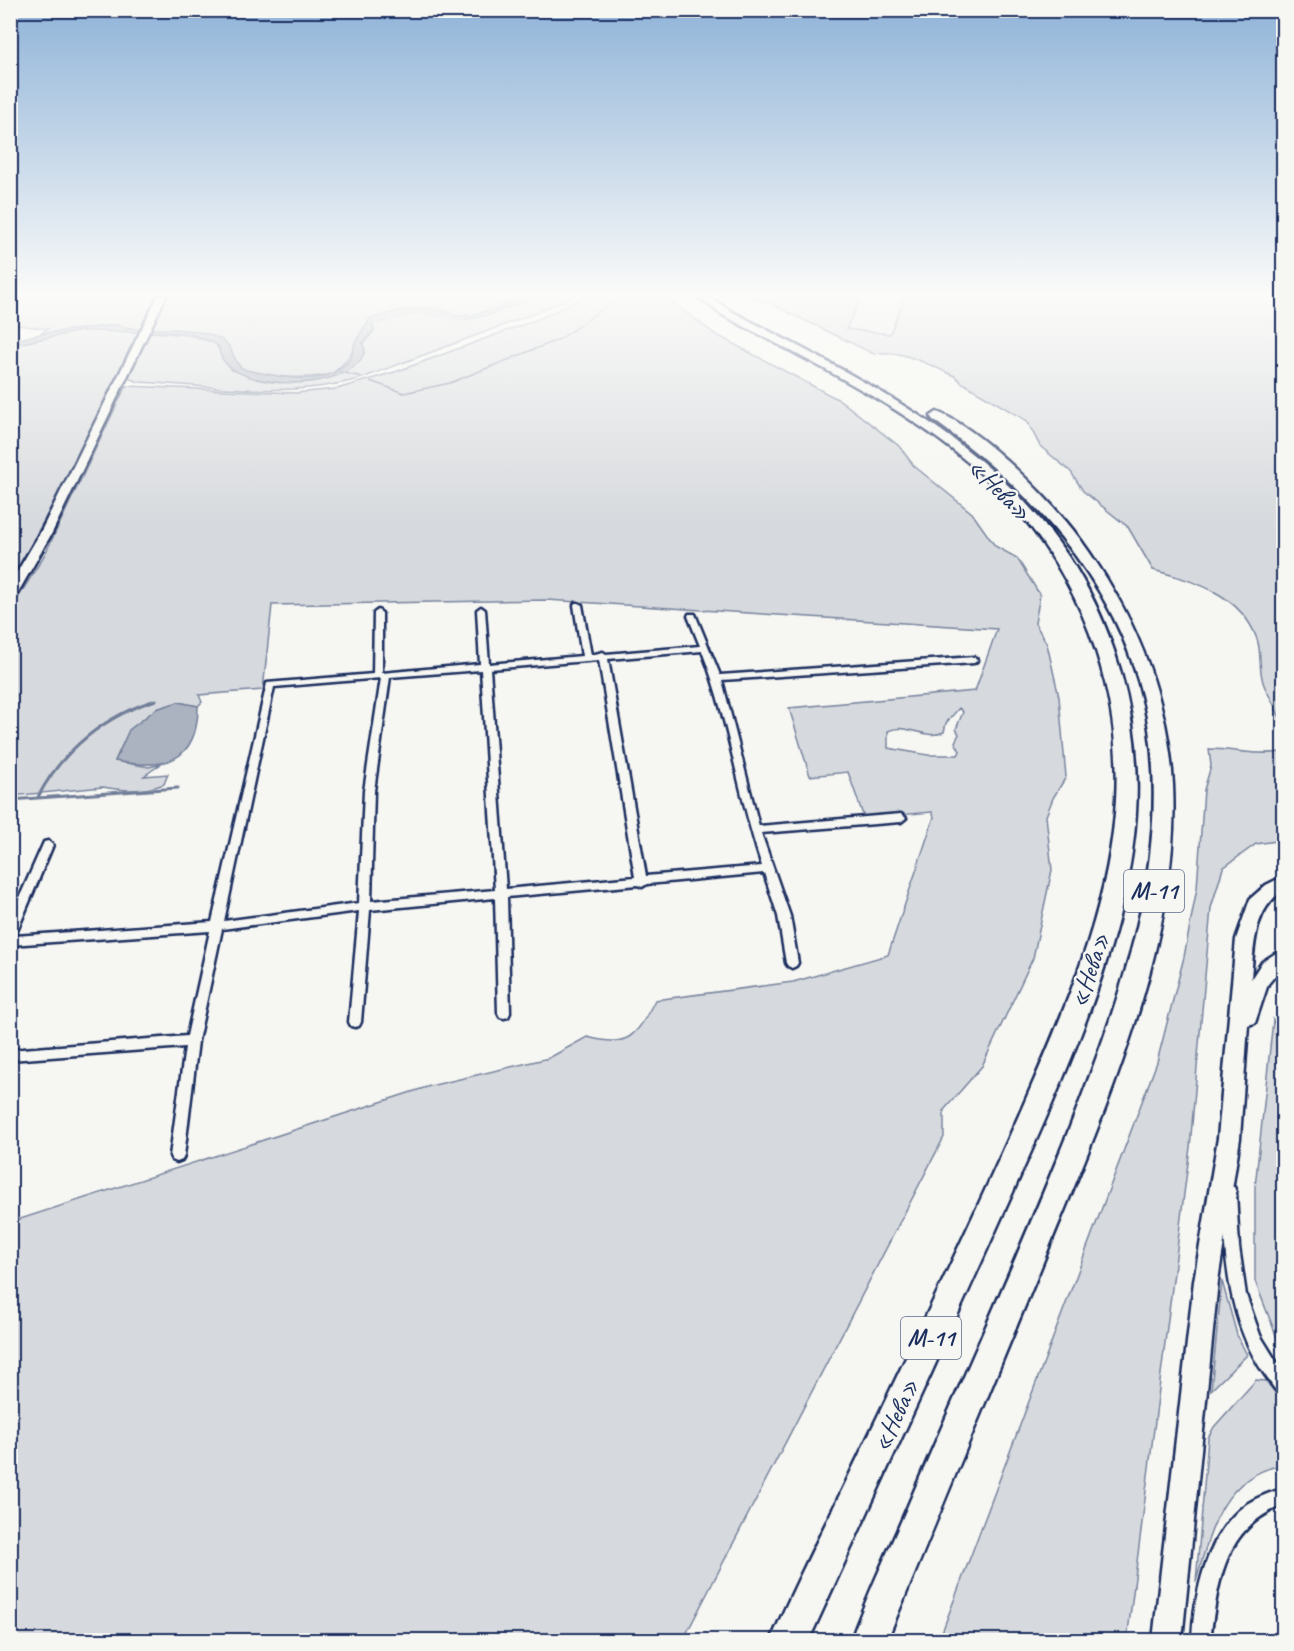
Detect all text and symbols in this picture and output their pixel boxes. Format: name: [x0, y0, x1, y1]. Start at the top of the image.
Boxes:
street label: «Нева»: [961, 451, 1038, 528]
road number: М-11: [1124, 870, 1184, 912]
street label: «Нева»: [1061, 929, 1118, 1012]
road number: М-11: [901, 1317, 961, 1359]
street label: «Нева»: [864, 1374, 927, 1457]

